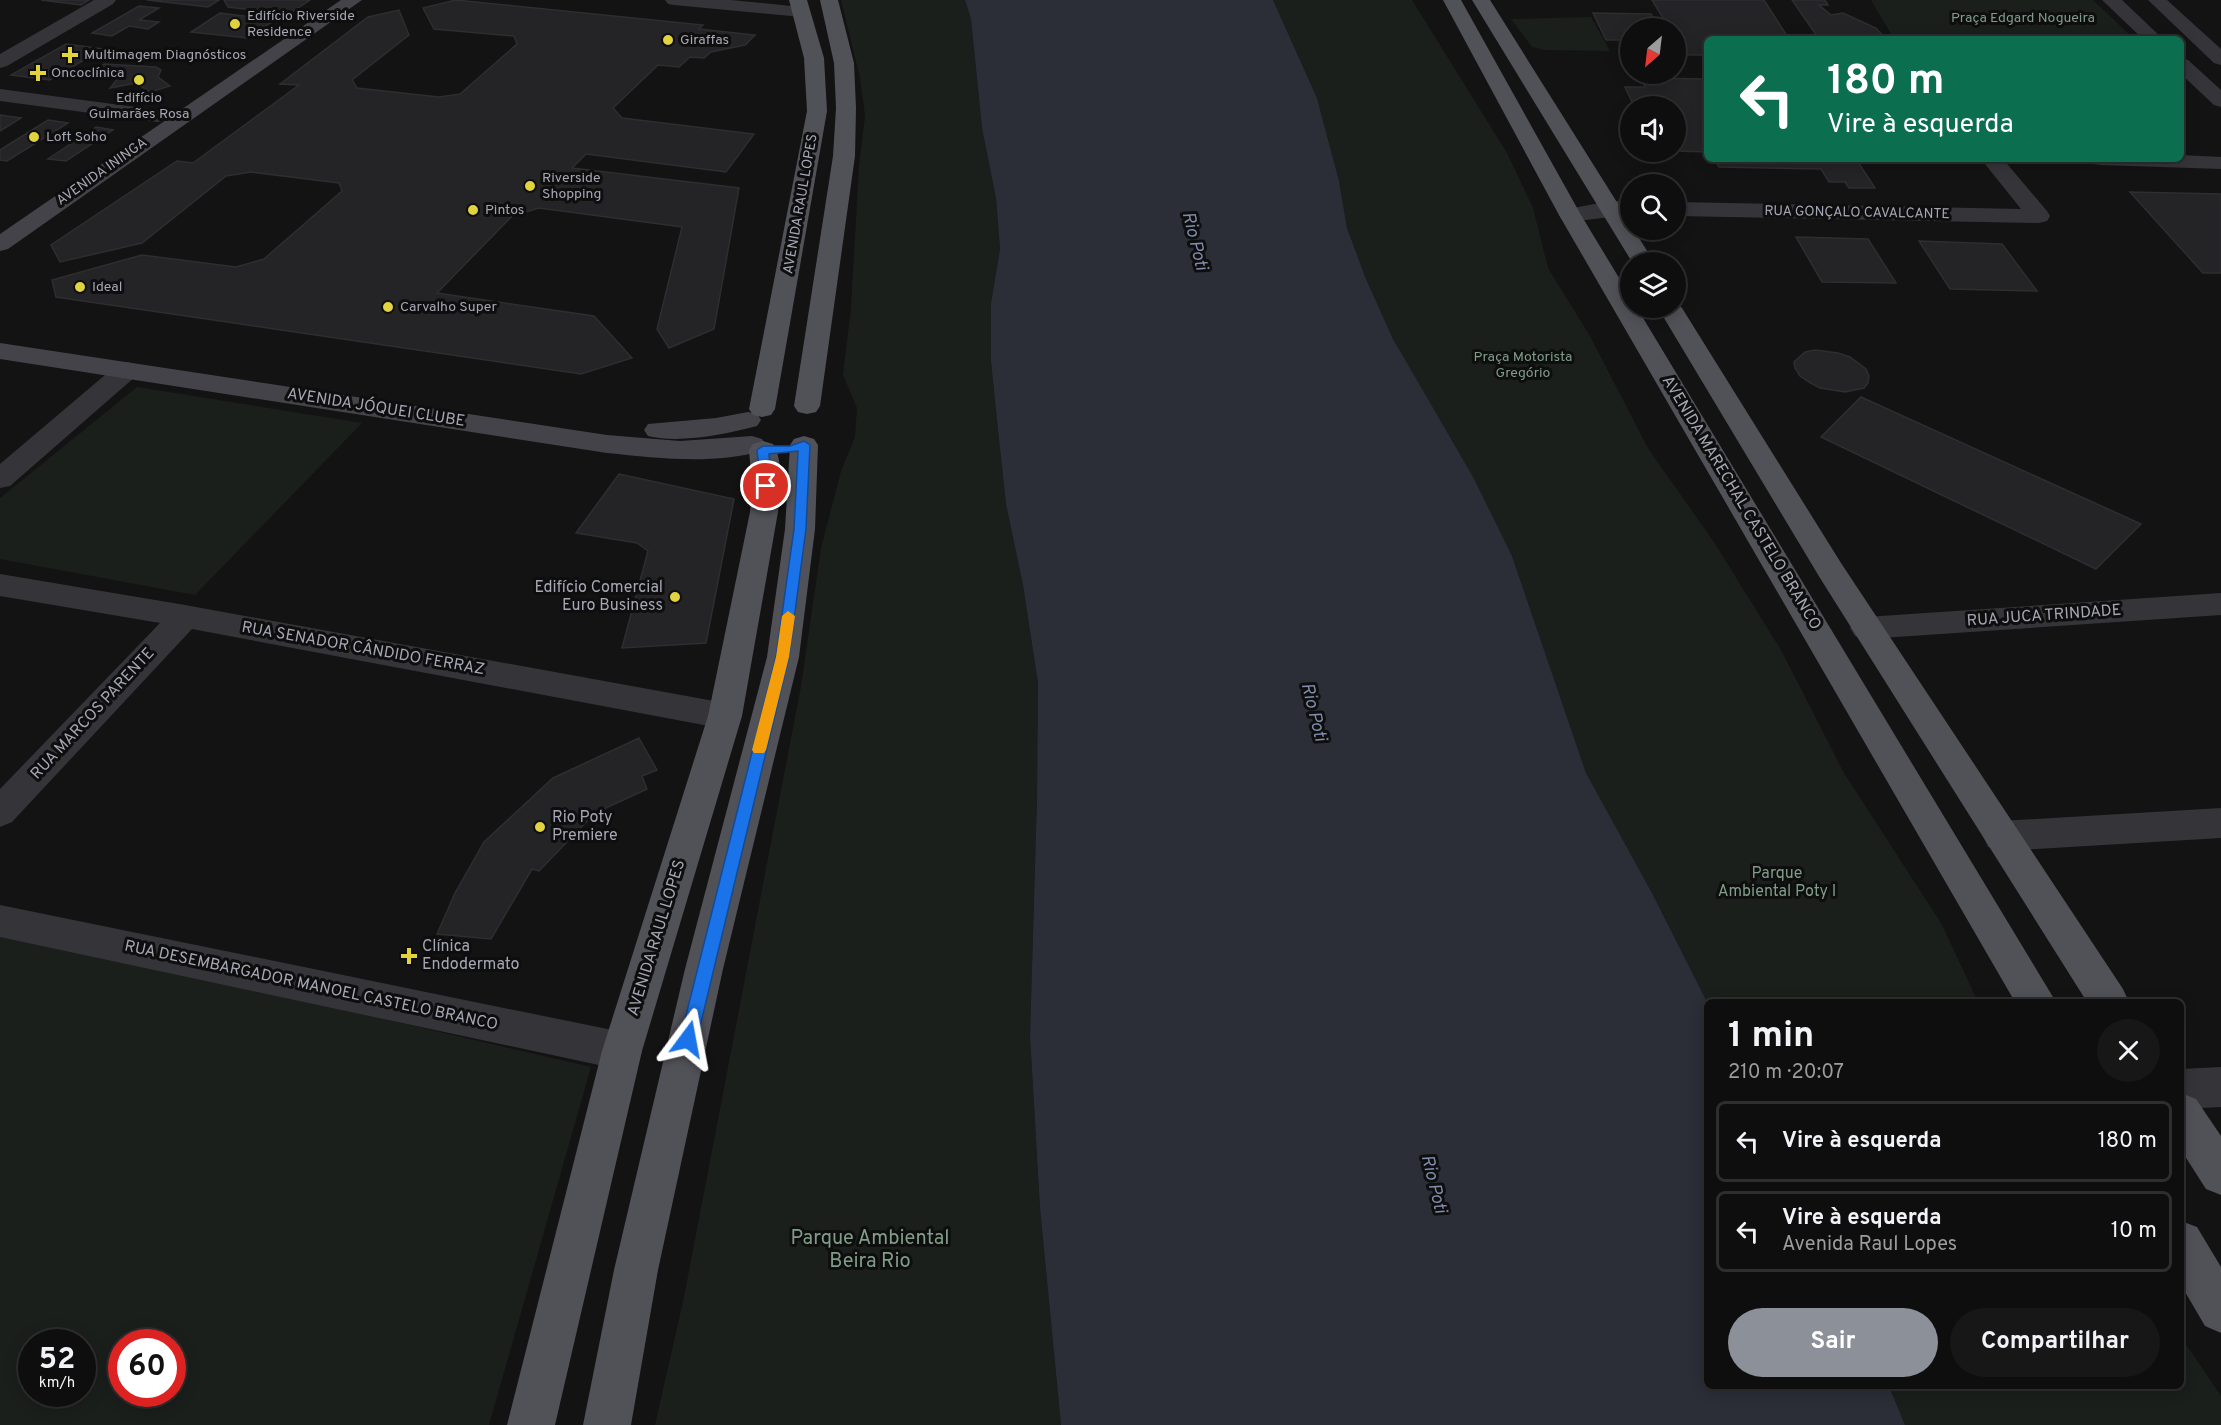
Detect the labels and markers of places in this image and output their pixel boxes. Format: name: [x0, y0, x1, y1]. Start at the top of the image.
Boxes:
place label: Edifício Riverside Residence: [247, 8, 355, 41]
marker: Edifício Riverside Residence: [228, 17, 242, 31]
place label: Giraffas: [680, 32, 729, 49]
marker: Giraffas: [661, 33, 675, 47]
marker: Multimagem Diagnósticos: [61, 46, 79, 64]
place label: Multimagem Diagnósticos: [84, 47, 246, 64]
marker: Oncoclínica: [29, 64, 47, 82]
place label: Oncoclínica: [51, 65, 124, 82]
marker: Edifício Guimarães Rosa: [132, 73, 146, 87]
place label: Edifício Guimarães Rosa: [89, 90, 189, 123]
place label: Loft Soho: [46, 129, 107, 146]
marker: Loft Soho: [27, 130, 41, 144]
place label: Riverside Shopping: [542, 170, 602, 203]
marker: Riverside Shopping: [523, 179, 537, 193]
place label: Pintos: [485, 202, 524, 219]
marker: Pintos: [466, 203, 480, 217]
place label: Ideal: [92, 279, 122, 296]
marker: Ideal: [73, 280, 87, 294]
place label: Carvalho Super: [400, 299, 497, 316]
marker: Carvalho Super: [381, 300, 395, 314]
pin: [740, 460, 791, 511]
place label: Edifício Comercial Euro Business: [534, 578, 663, 616]
marker: Edifício Comercial Euro Business: [668, 590, 682, 604]
place label: Rio Poty Premiere: [552, 808, 618, 846]
marker: Rio Poty Premiere: [533, 820, 547, 834]
place label: Clínica Endodermato: [422, 937, 520, 975]
marker: Clínica Endodermato: [400, 947, 418, 965]

